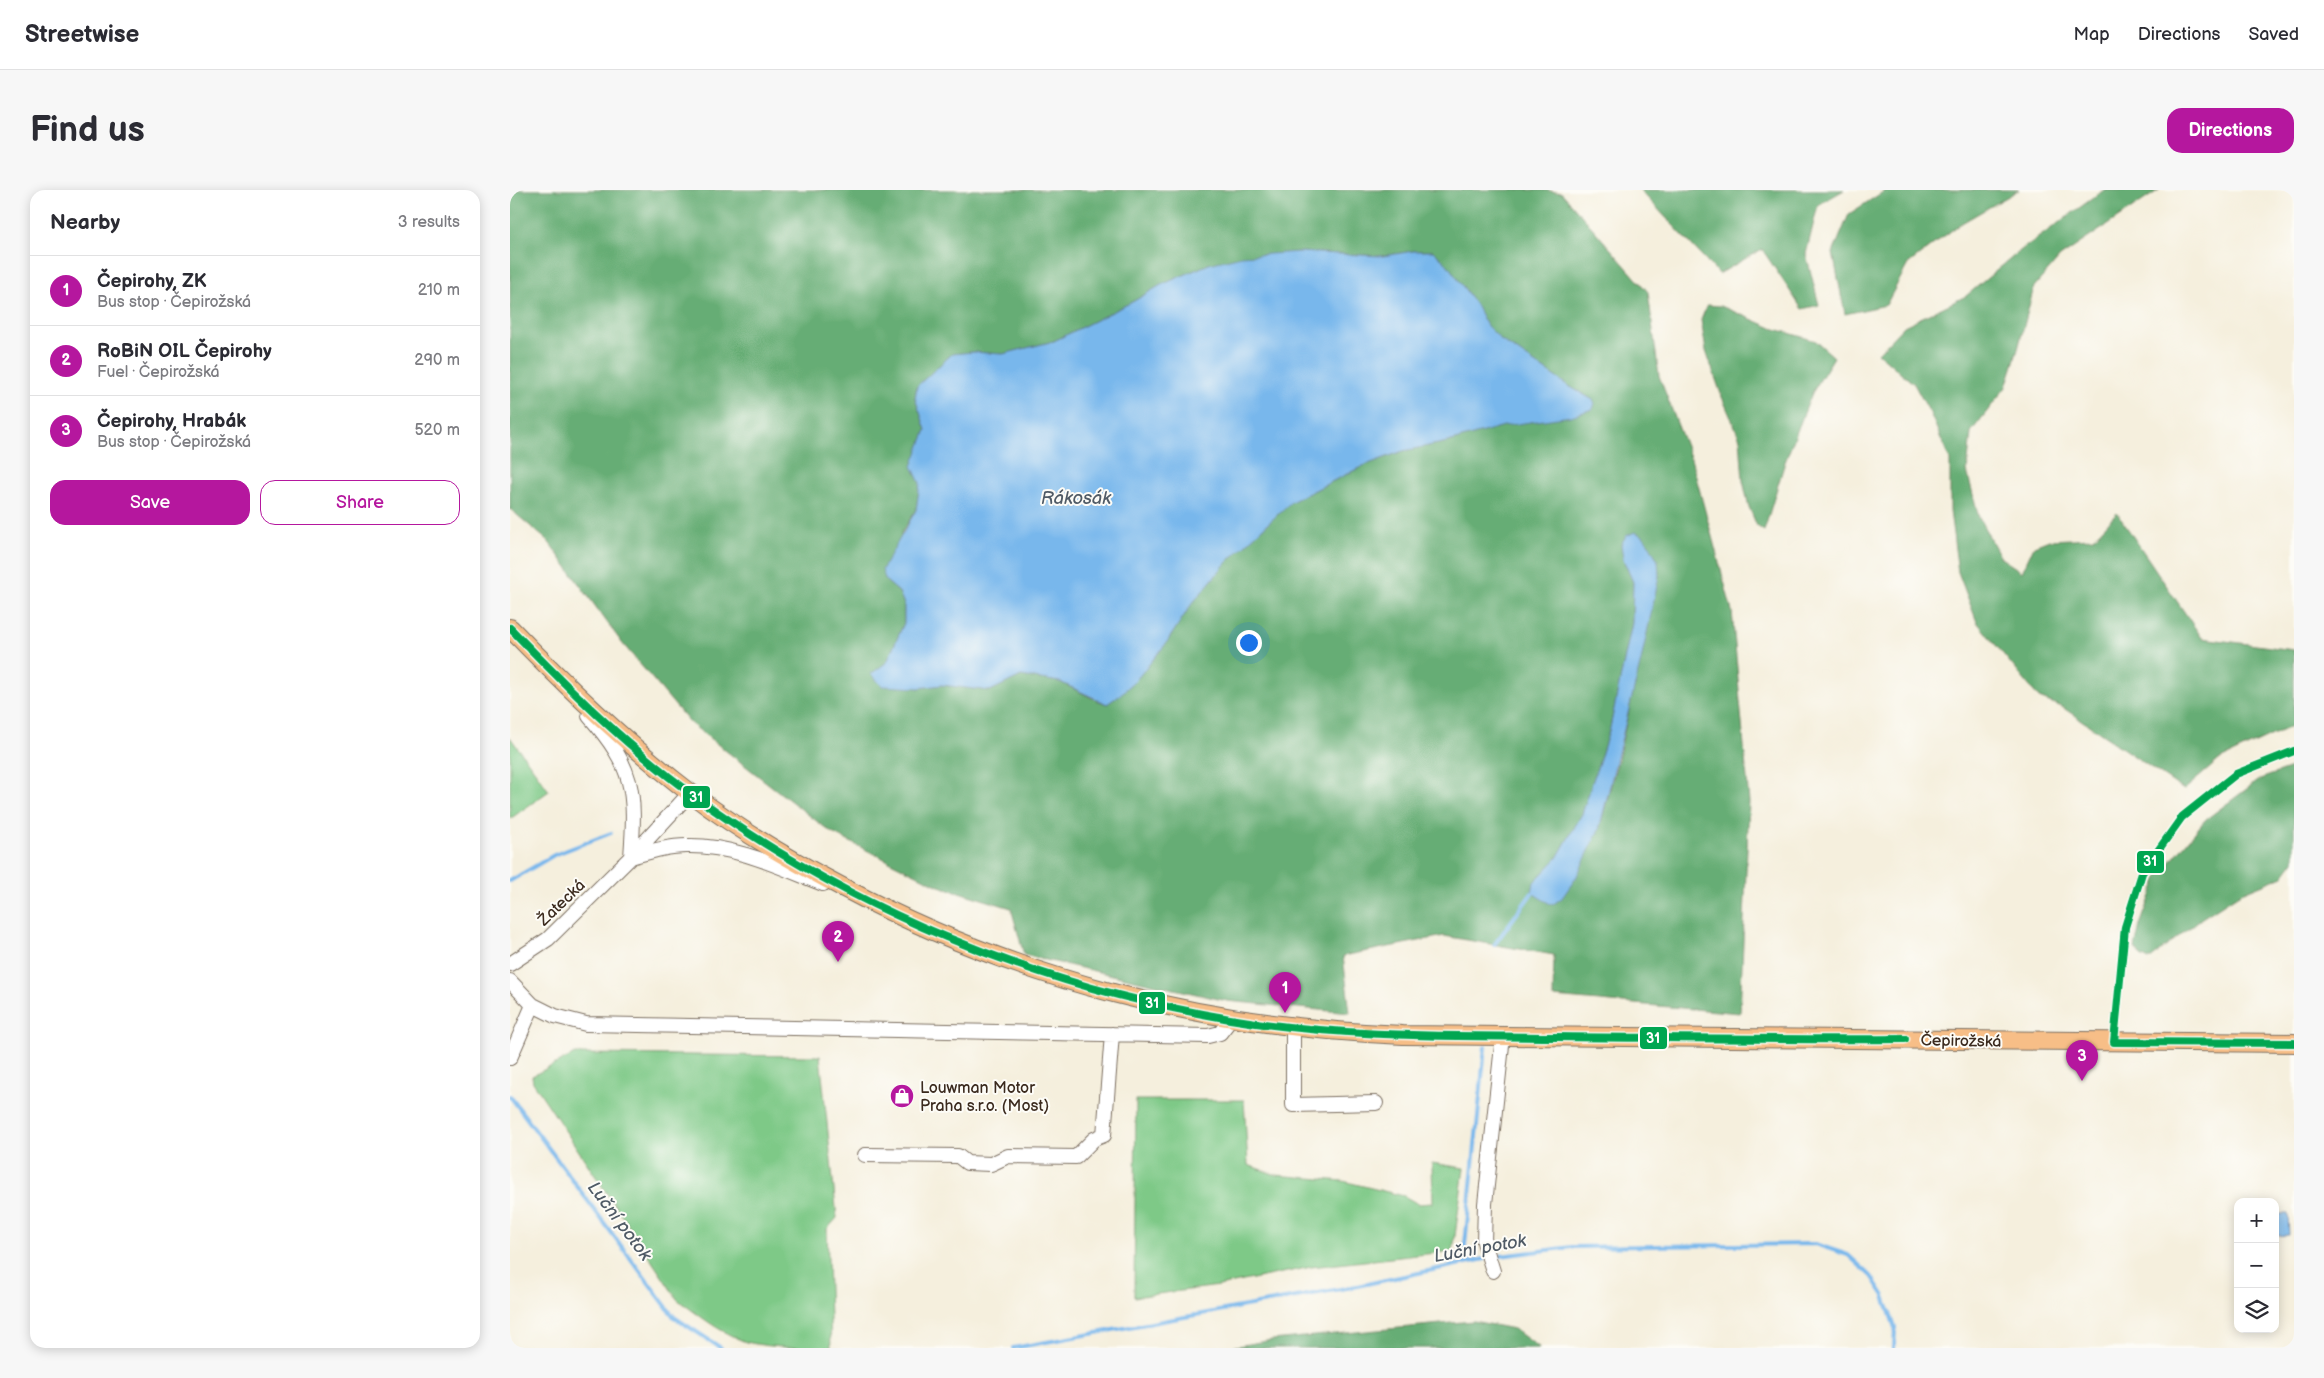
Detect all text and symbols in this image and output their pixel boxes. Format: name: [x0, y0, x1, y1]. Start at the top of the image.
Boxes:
text: Streetwise: [25, 20, 139, 49]
text: Map: [2074, 24, 2110, 45]
text: Directions: [2138, 24, 2220, 45]
text: Saved: [2248, 24, 2299, 45]
button: Directions: [2167, 108, 2294, 153]
text: Find us: [30, 109, 145, 152]
text: Nearby: [50, 210, 120, 235]
text: 3 results: [398, 213, 460, 232]
text: Čepirohy, ZK: [97, 270, 207, 293]
text: 1: [63, 281, 69, 300]
text: 210 m: [418, 281, 460, 300]
text: Bus stop · Čepirožská: [97, 293, 251, 312]
text: RoBiN OIL Čepirohy: [97, 340, 272, 363]
text: 2: [61, 351, 71, 370]
text: 290 m: [414, 351, 460, 370]
text: Fuel · Čepirožská: [97, 363, 220, 382]
text: Čepirohy, Hrabák: [97, 410, 246, 433]
text: 3: [61, 421, 71, 440]
text: 520 m: [414, 421, 460, 440]
text: Bus stop · Čepirožská: [97, 433, 251, 452]
button: Save: [50, 480, 250, 525]
button: Share: [260, 480, 460, 525]
water label: Rákosák: [1041, 488, 1112, 509]
your location: [1236, 630, 1262, 656]
line badge: 31: [682, 785, 711, 809]
text: 31: [689, 789, 703, 806]
line badge: 31: [2136, 850, 2165, 874]
text: 31: [2143, 853, 2157, 870]
street label: Žatecká: [533, 875, 589, 931]
pin: 2: [822, 921, 854, 962]
pin: 1: [1269, 972, 1301, 1013]
line badge: 31: [1138, 991, 1166, 1015]
text: 31: [1145, 995, 1159, 1012]
line badge: 31: [1639, 1026, 1668, 1050]
street label: Čepirožská: [1920, 1029, 2002, 1052]
text: 31: [1646, 1030, 1660, 1047]
pin: 3: [2066, 1040, 2098, 1081]
place label: Louwman Motor Praha s.r.o. (Most): [920, 1079, 1049, 1116]
shop icon: Louwman Motor Praha s.r.o. (Most): [889, 1083, 915, 1109]
water label: Luční potok: [583, 1178, 657, 1266]
map controls: [2234, 1198, 2279, 1333]
button: +: [2234, 1198, 2279, 1243]
water label: Luční potok: [1432, 1230, 1529, 1267]
button: −: [2234, 1243, 2279, 1288]
button: layers: [2234, 1288, 2279, 1333]

